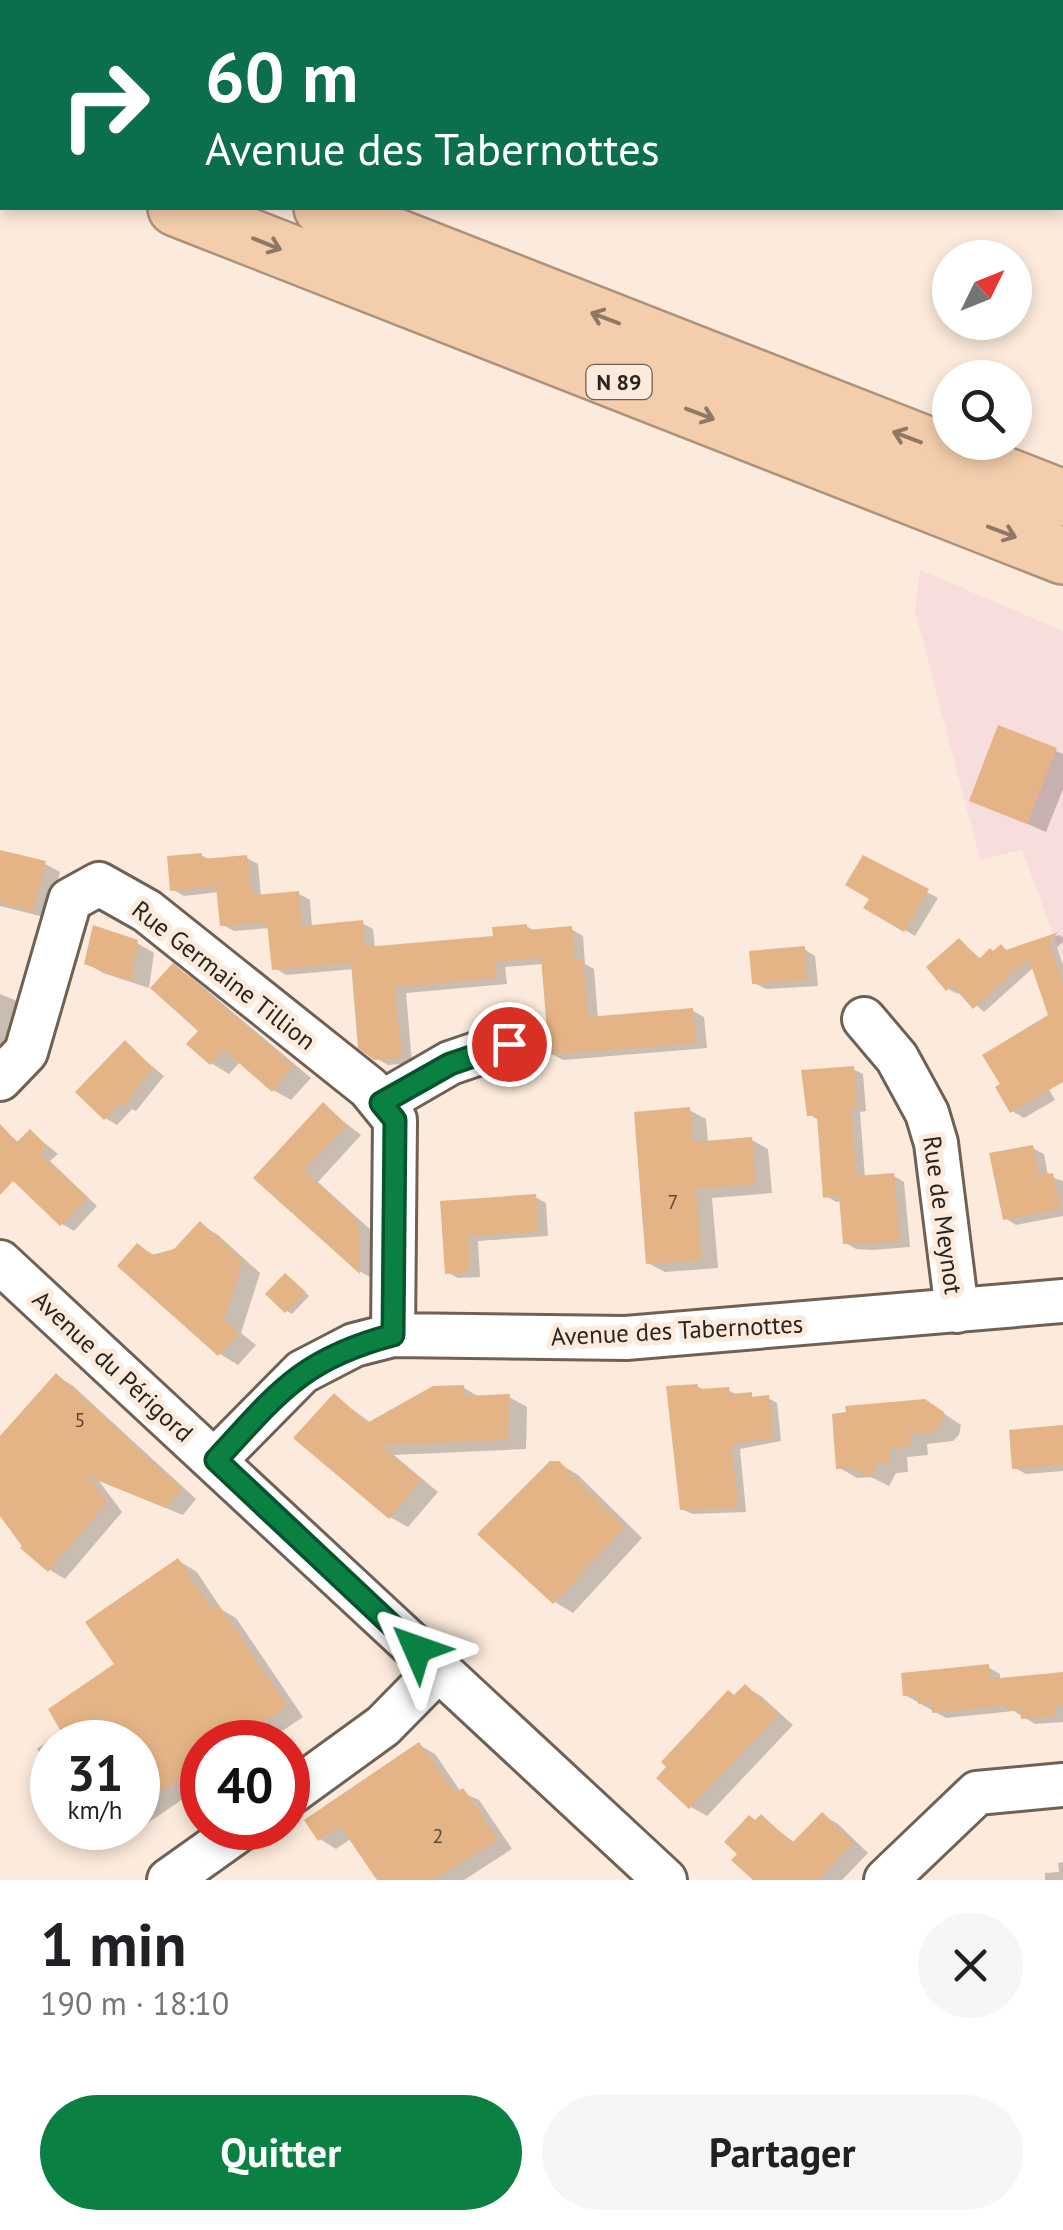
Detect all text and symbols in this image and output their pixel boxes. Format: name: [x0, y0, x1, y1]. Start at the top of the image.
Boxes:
text: 60 m: [205, 31, 358, 121]
icon: right: [40, 40, 170, 170]
text: Avenue des Tabernottes: [205, 119, 660, 177]
one-way arrow: [251, 236, 282, 254]
north arrow: [932, 240, 1032, 340]
map controls: [932, 240, 1032, 460]
one-way arrow: [590, 308, 620, 326]
button: search: [932, 360, 1032, 460]
road number: N 89: [586, 365, 652, 399]
one-way arrow: [684, 406, 714, 424]
one-way arrow: [892, 427, 923, 445]
one-way arrow: [986, 524, 1017, 542]
street label: Rue Germaine Tillion: [126, 893, 322, 1057]
pin: [467, 1002, 552, 1087]
icon: arrive: [482, 1017, 537, 1072]
street label: Rue de Meynot: [916, 1134, 970, 1297]
house number: 7: [668, 1189, 678, 1215]
street label: Avenue du Périgord: [26, 1283, 200, 1449]
street label: Avenue des Tabernottes: [550, 1307, 804, 1353]
house number: 5: [75, 1407, 85, 1433]
position arrow: [365, 1597, 469, 1701]
speed limit sign: 40: [180, 1720, 310, 1850]
text: 31: [67, 1740, 123, 1805]
text: km/h: [68, 1794, 122, 1826]
house number: 2: [433, 1823, 443, 1849]
text: 1 min: [40, 1905, 186, 1983]
button: close: [918, 1913, 1023, 2018]
text: 190 m · 18:10: [40, 1982, 229, 2024]
button: Quitter: [40, 2095, 522, 2210]
button: Partager: [542, 2095, 1023, 2210]

